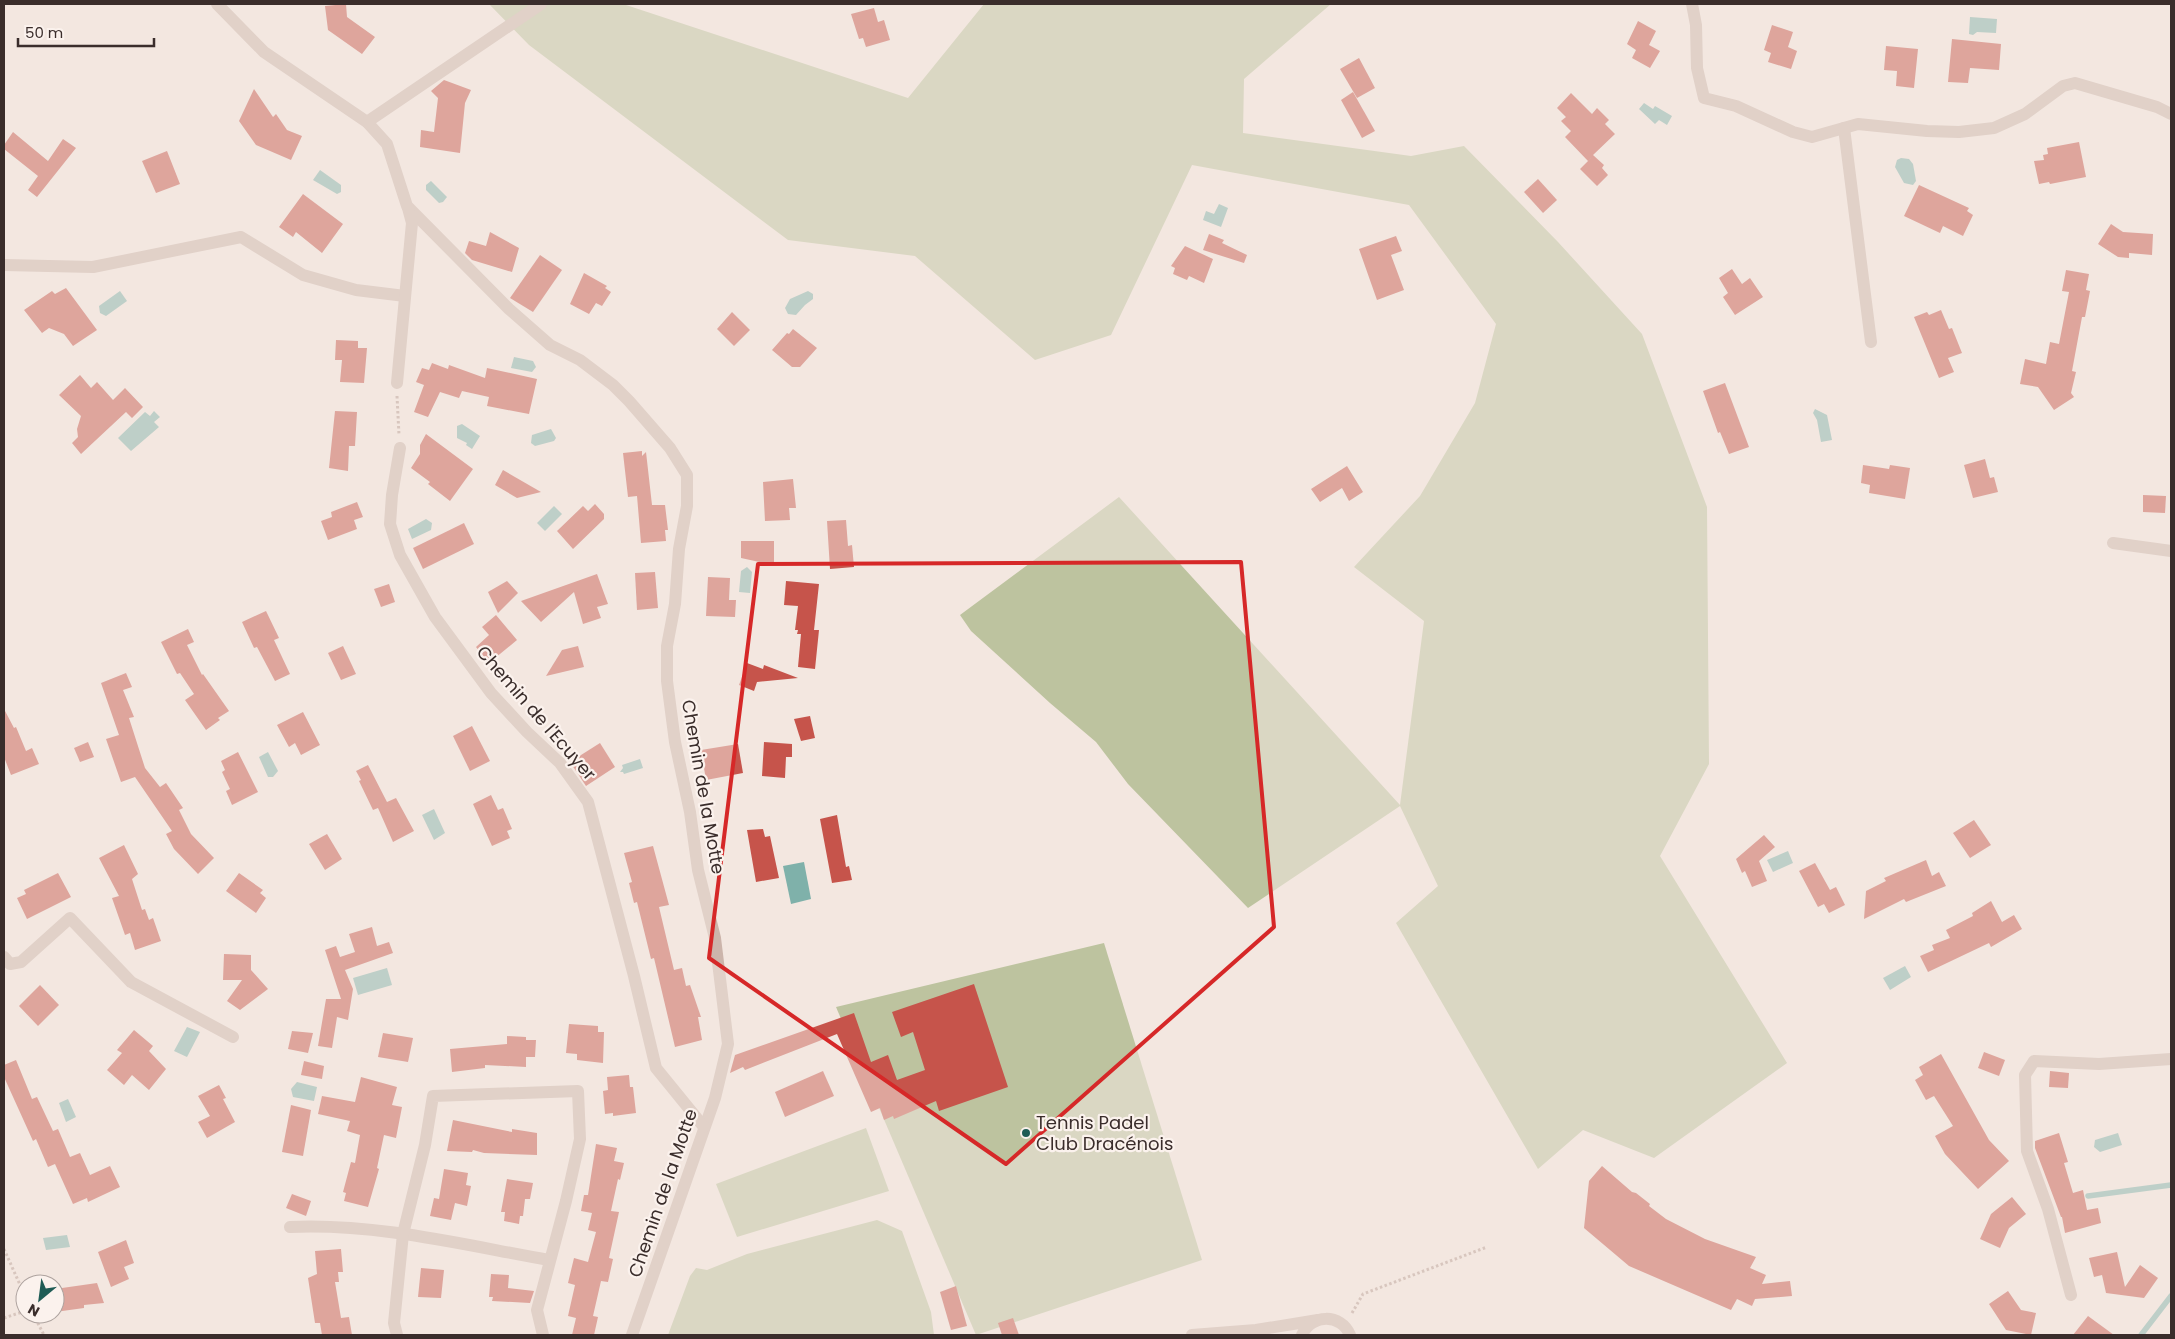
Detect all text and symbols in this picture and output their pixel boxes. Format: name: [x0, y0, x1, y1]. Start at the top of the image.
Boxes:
scale bar: [18, 15, 154, 47]
text: 50 m: [25, 22, 63, 43]
street label: Chemin de l'Ecuyer: [471, 640, 602, 786]
street label: Chemin de la Motte: [676, 698, 731, 876]
street label: Chemin de la Motte: [622, 1105, 703, 1280]
place label: Tennis Padel Club Dracénois: [1036, 1110, 1173, 1156]
marker: Tennis Padel Club Dracénois: [1020, 1127, 1032, 1139]
north arrow: [15, 1274, 65, 1324]
text: N: [24, 1299, 43, 1322]

